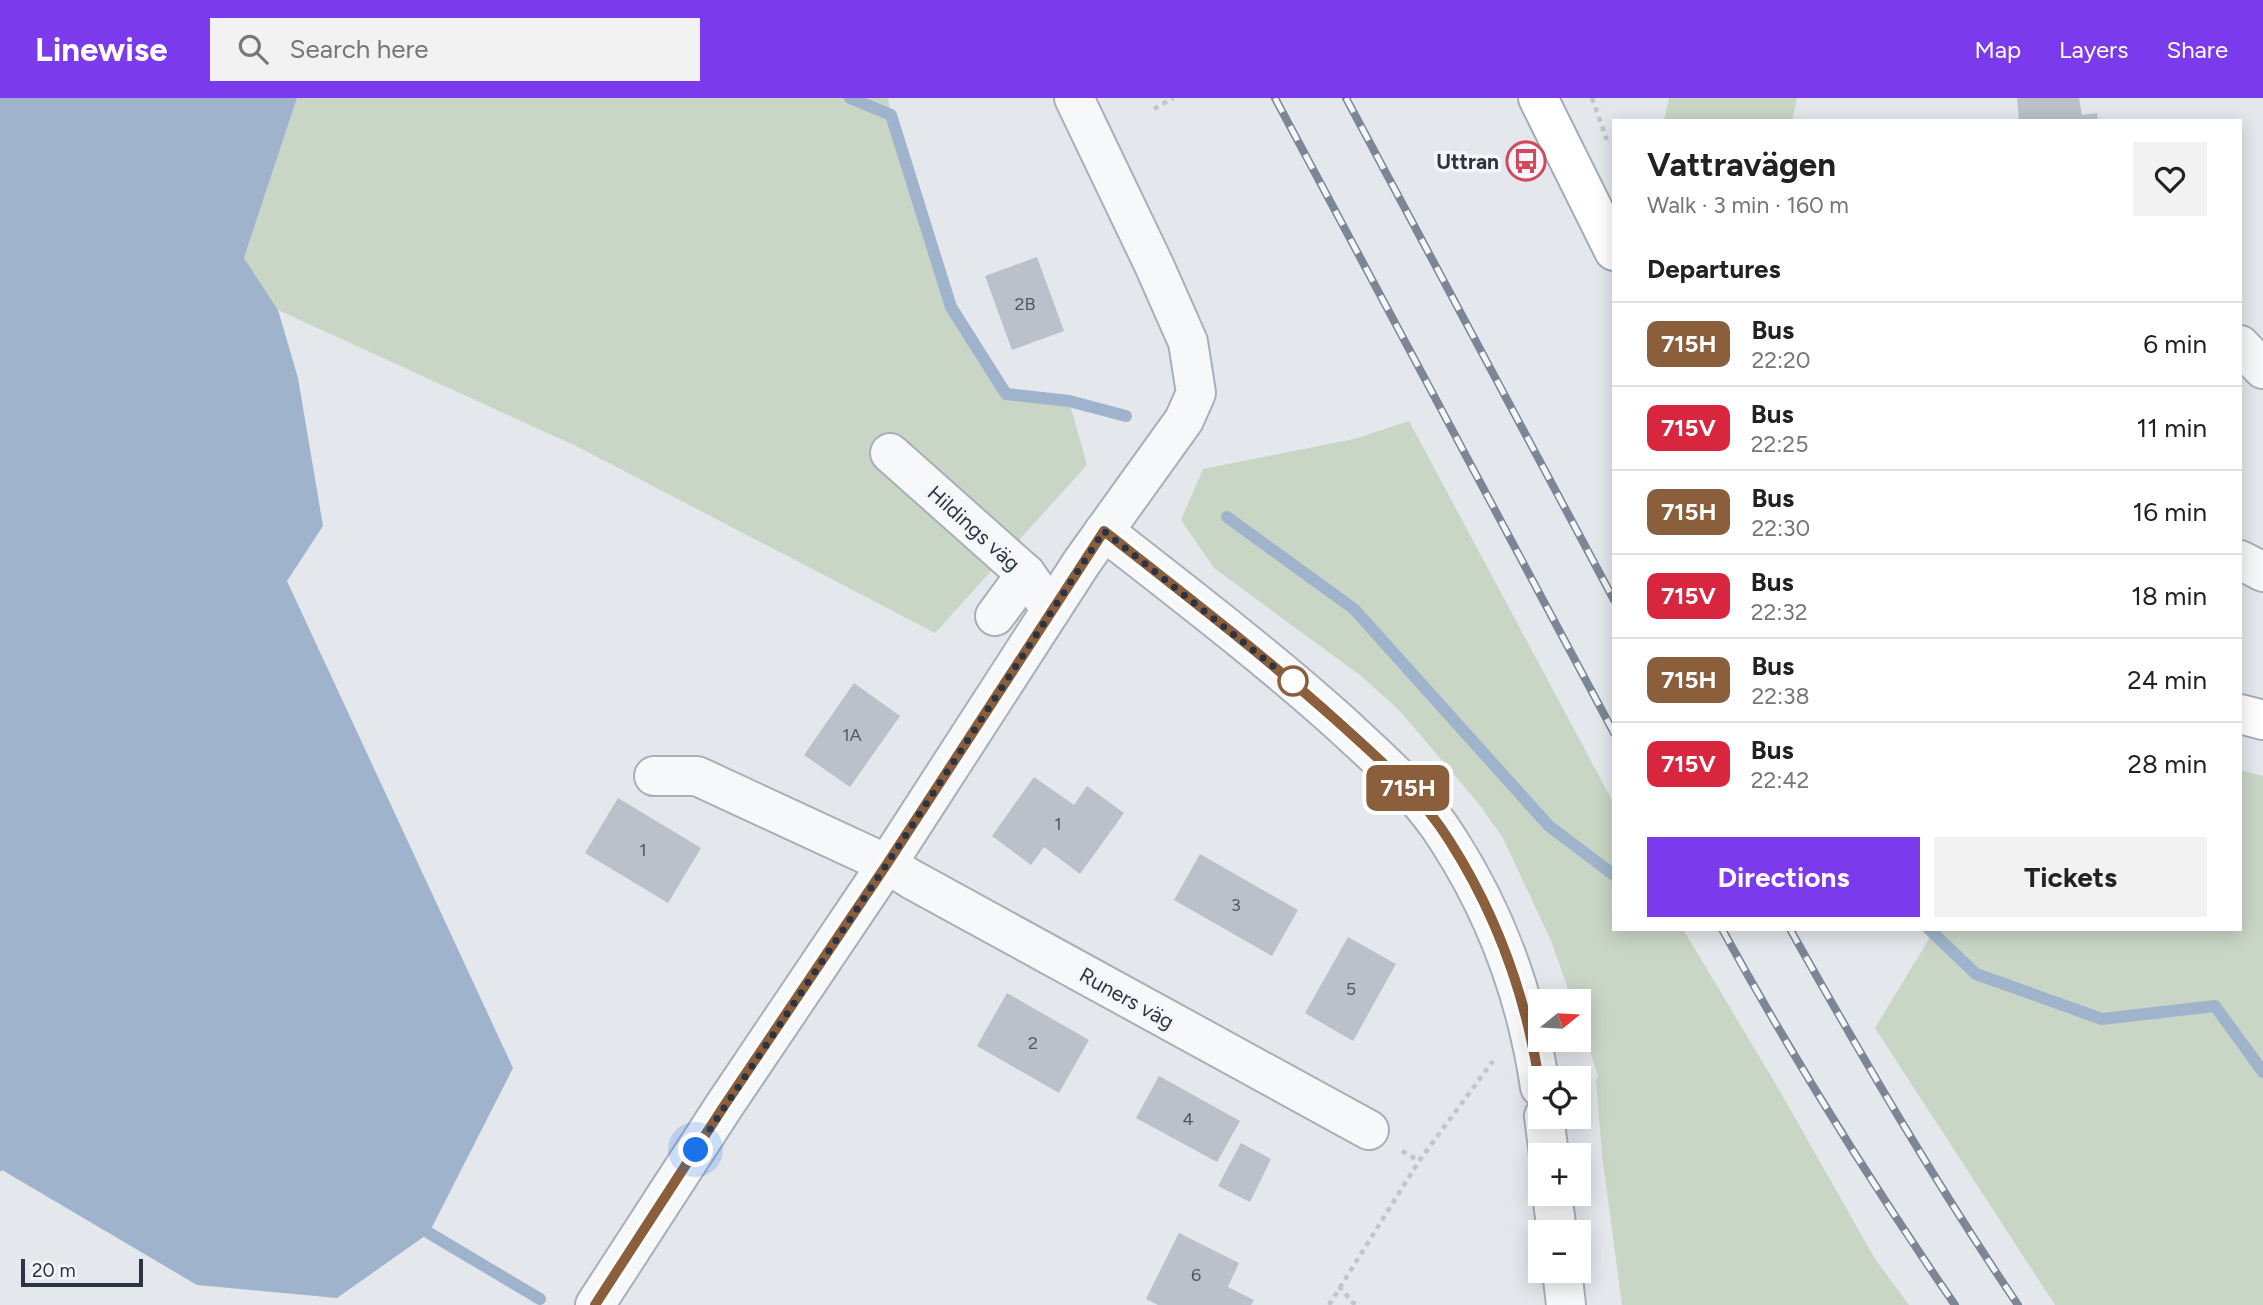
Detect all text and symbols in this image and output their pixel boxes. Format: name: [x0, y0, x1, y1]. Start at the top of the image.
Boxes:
search box: [210, 18, 700, 81]
text: Linewise: [35, 30, 168, 69]
icon: search: [234, 30, 272, 68]
text: Search here: [290, 33, 428, 65]
text: Map: [1974, 35, 2021, 64]
text: Layers: [2059, 35, 2128, 64]
text: Share: [2166, 35, 2228, 64]
bus stop icon: Uttran: [1505, 140, 1547, 182]
button: heart: [2133, 142, 2207, 216]
text: Vattravägen: [1647, 145, 1836, 184]
place label: Uttran: [1436, 149, 1499, 174]
text: Walk · 3 min · 160 m: [1647, 191, 1849, 219]
text: Departures: [1647, 253, 1781, 285]
house number: 2B: [1014, 293, 1036, 315]
text: Bus: [1751, 314, 1794, 346]
text: 6 min: [2143, 328, 2207, 360]
text: 715H: [1661, 329, 1716, 358]
text: 22:20: [1751, 346, 1811, 374]
text: Bus: [1751, 398, 1794, 430]
text: 11 min: [2136, 412, 2207, 444]
text: 715V: [1661, 413, 1716, 442]
text: 22:25: [1751, 430, 1808, 458]
street label: Hildings väg: [923, 480, 1025, 576]
text: Bus: [1751, 482, 1794, 514]
text: 16 min: [2132, 496, 2207, 528]
text: 715H: [1661, 497, 1716, 526]
text: 22:30: [1751, 514, 1810, 542]
text: Bus: [1751, 566, 1794, 598]
text: 18 min: [2131, 580, 2207, 612]
text: 715V: [1661, 581, 1716, 610]
text: 22:32: [1751, 598, 1808, 626]
text: Bus: [1751, 650, 1794, 682]
text: 24 min: [2127, 664, 2207, 696]
text: 715H: [1661, 665, 1716, 694]
unlabelled marker: [1278, 666, 1308, 696]
text: 22:38: [1751, 682, 1810, 710]
house number: 1A: [842, 724, 862, 746]
text: Bus: [1751, 734, 1794, 766]
text: 28 min: [2127, 748, 2207, 780]
text: 715V: [1661, 749, 1716, 778]
line badge: 715H: [1359, 765, 1457, 811]
text: 22:42: [1751, 766, 1809, 794]
text: 715H: [1380, 773, 1436, 802]
house number: 1: [1054, 813, 1062, 835]
button: Directions: [1647, 837, 1920, 917]
button: Tickets: [1934, 837, 2207, 917]
house number: 1: [639, 839, 647, 861]
house number: 3: [1231, 894, 1241, 916]
street label: Runers väg: [1075, 962, 1179, 1034]
house number: 5: [1346, 978, 1356, 1000]
north arrow: [1528, 989, 1591, 1052]
map controls: [1528, 989, 1591, 1283]
house number: 2: [1028, 1032, 1038, 1054]
button: locate: [1528, 1066, 1591, 1129]
house number: 4: [1182, 1108, 1194, 1130]
your location: [678, 1132, 713, 1167]
button: +: [1528, 1143, 1591, 1206]
button: −: [1528, 1220, 1591, 1283]
scale bar: [21, 1256, 144, 1288]
text: 20 m: [32, 1259, 76, 1282]
house number: 6: [1191, 1264, 1201, 1286]

